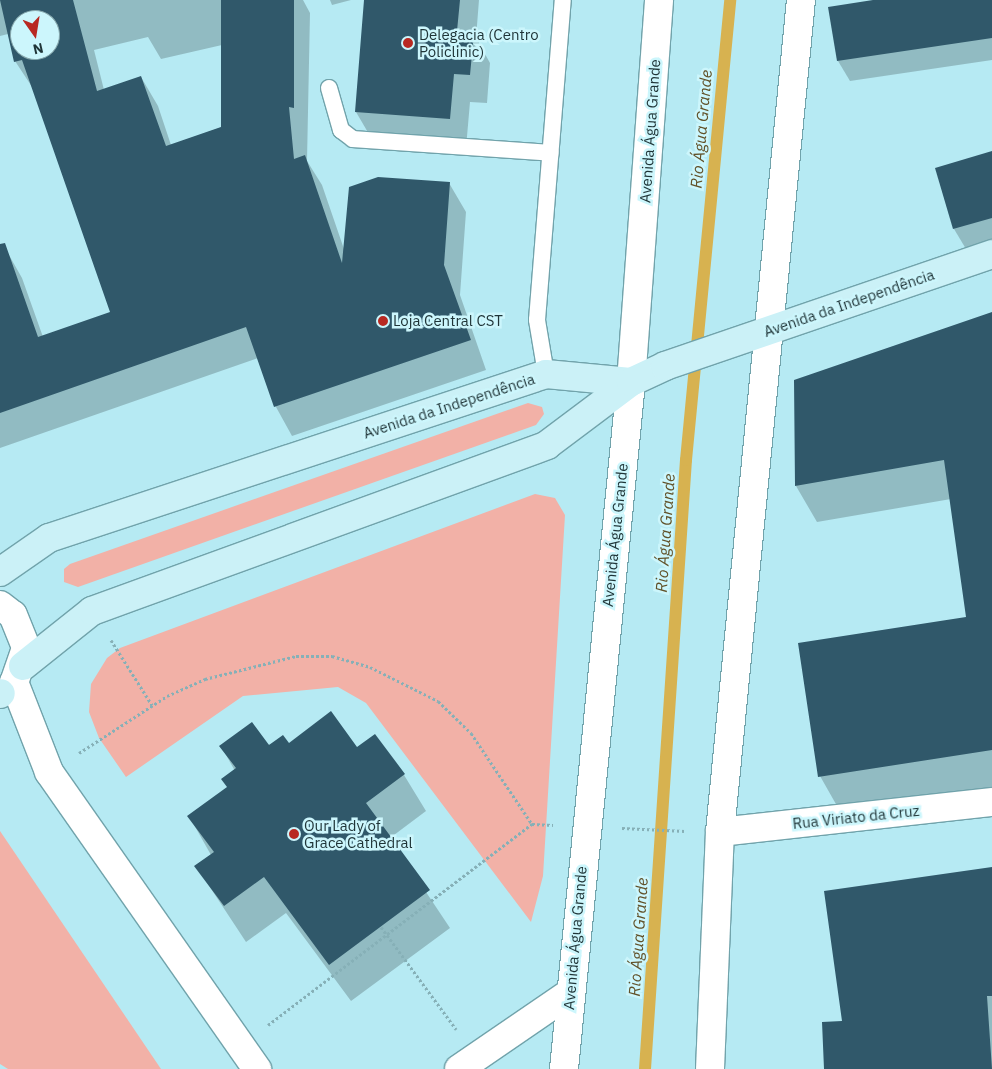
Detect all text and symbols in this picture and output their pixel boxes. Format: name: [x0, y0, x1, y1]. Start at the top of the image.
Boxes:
north arrow: [10, 10, 60, 60]
place label: Delegacia (Centro Policlinic): [419, 25, 539, 60]
marker: Delegacia (Centro Policlinic): [401, 36, 415, 50]
text: N: [31, 39, 45, 59]
street label: Avenida Água Grande: [636, 58, 664, 204]
water label: Rio Água Grande: [686, 69, 716, 189]
street label: Avenida da Independência: [761, 265, 937, 341]
place label: Loja Central CST: [393, 312, 503, 330]
marker: Loja Central CST: [377, 315, 389, 327]
street label: Avenida da Independência: [361, 370, 537, 442]
street label: Avenida Água Grande: [599, 462, 631, 608]
water label: Rio Água Grande: [651, 473, 679, 593]
street label: Rua Viriato da Cruz: [792, 801, 920, 833]
place label: Our Lady of Grace Cathedral: [304, 816, 413, 851]
marker: Our Lady of Grace Cathedral: [288, 828, 300, 840]
street label: Avenida Água Grande: [560, 865, 590, 1011]
water label: Rio Água Grande: [624, 877, 652, 997]

